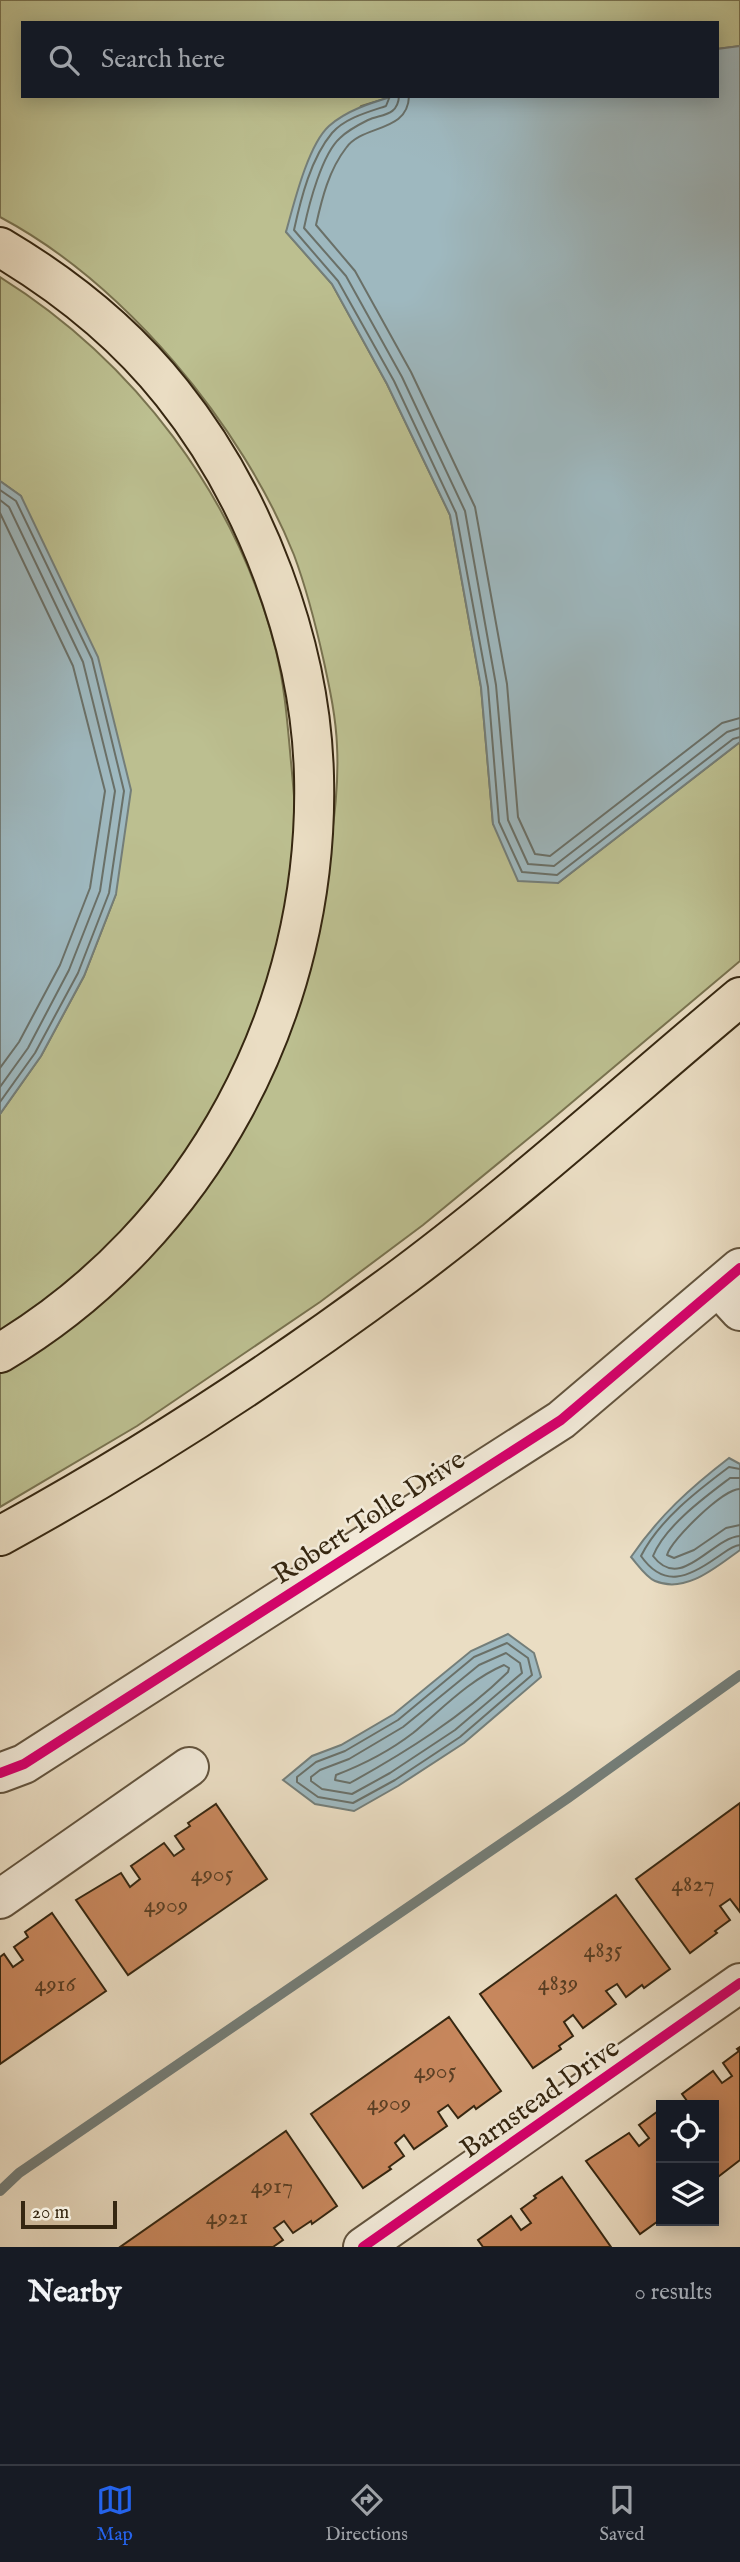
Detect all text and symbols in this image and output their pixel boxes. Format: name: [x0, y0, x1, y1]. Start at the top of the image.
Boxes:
search box: [21, 21, 719, 98]
icon: search: [45, 41, 83, 79]
text: Search here: [101, 43, 225, 76]
street label: Robert Tolle Drive: [267, 1443, 472, 1593]
house number: 4905: [191, 1859, 234, 1890]
house number: 4827: [671, 1869, 715, 1900]
house number: 4909: [144, 1890, 188, 1921]
house number: 4835: [584, 1935, 623, 1966]
house number: 4839: [538, 1968, 578, 1999]
house number: 4916: [34, 1969, 76, 2000]
street label: Barnstead Drive: [454, 2031, 627, 2167]
house number: 4905: [414, 2056, 457, 2087]
house number: 4909: [367, 2088, 411, 2119]
map controls: [656, 2100, 719, 2226]
button: locate: [656, 2100, 719, 2163]
button: layers: [656, 2163, 719, 2226]
house number: 4917: [251, 2171, 293, 2202]
scale bar: [21, 2198, 117, 2230]
text: 20 m: [32, 2201, 69, 2225]
house number: 4921: [206, 2202, 248, 2233]
text: Nearby: [28, 2274, 121, 2312]
text: 0 results: [634, 2278, 712, 2307]
tab: Map: [96, 2481, 134, 2547]
tab: Directions: [325, 2481, 408, 2547]
tab: Saved: [599, 2481, 644, 2547]

